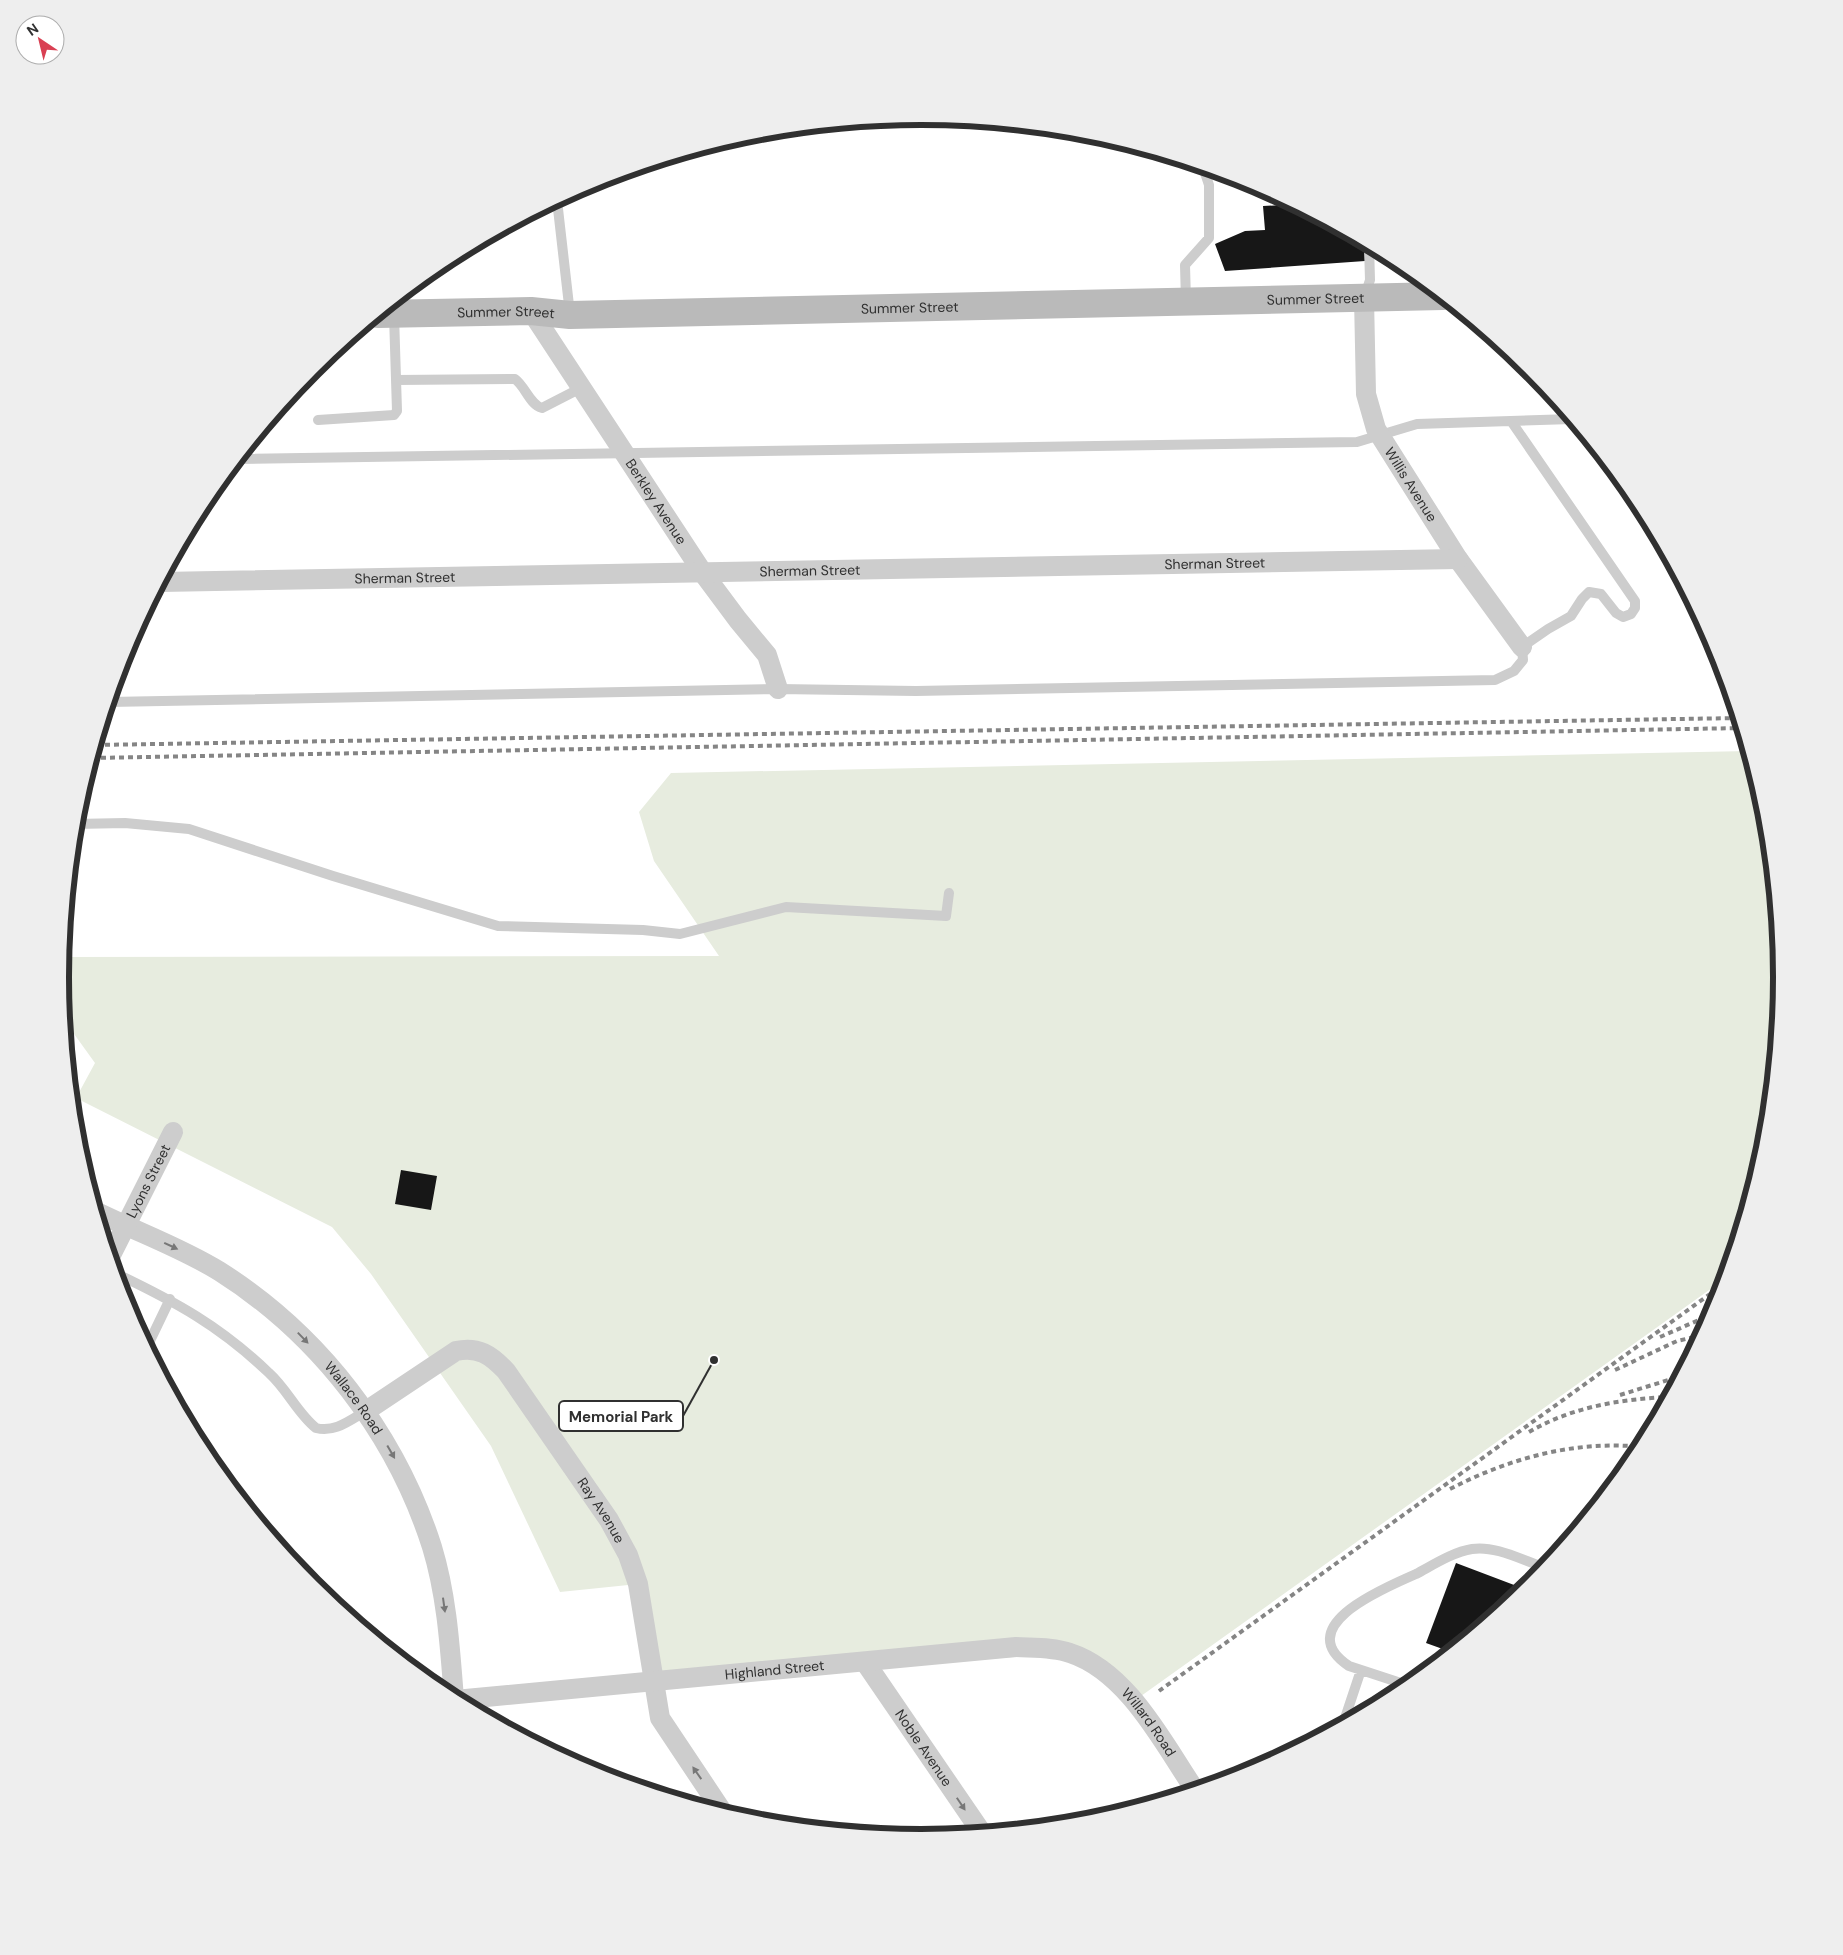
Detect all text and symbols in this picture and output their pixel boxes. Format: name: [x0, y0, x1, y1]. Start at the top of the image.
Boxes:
north arrow: [15, 15, 65, 65]
text: N: [23, 19, 42, 40]
street label: Summer Street: [1267, 289, 1365, 309]
street label: Summer Street: [861, 298, 959, 318]
street label: Summer Street: [457, 302, 556, 322]
street label: Willis Avenue: [1381, 444, 1441, 525]
street label: Berkley Avenue: [622, 455, 691, 548]
street label: Sherman Street: [1164, 553, 1265, 573]
street label: Sherman Street: [759, 561, 861, 580]
street label: Sherman Street: [354, 568, 456, 588]
street label: Lyons Street: [122, 1141, 174, 1221]
one-way arrow: [164, 1242, 178, 1250]
one-way arrow: [297, 1332, 309, 1344]
street label: Wallace Road: [321, 1358, 387, 1438]
callout: Memorial Park: [559, 1401, 683, 1431]
text: Memorial Park: [569, 1407, 674, 1427]
one-way arrow: [386, 1446, 395, 1459]
street label: Ray Avenue: [573, 1474, 629, 1546]
one-way arrow: [441, 1597, 449, 1613]
street label: Highland Street: [724, 1656, 825, 1683]
street label: Willard Road: [1118, 1684, 1180, 1760]
street label: Noble Avenue: [891, 1706, 956, 1790]
one-way arrow: [692, 1767, 701, 1780]
one-way arrow: [956, 1797, 966, 1810]

